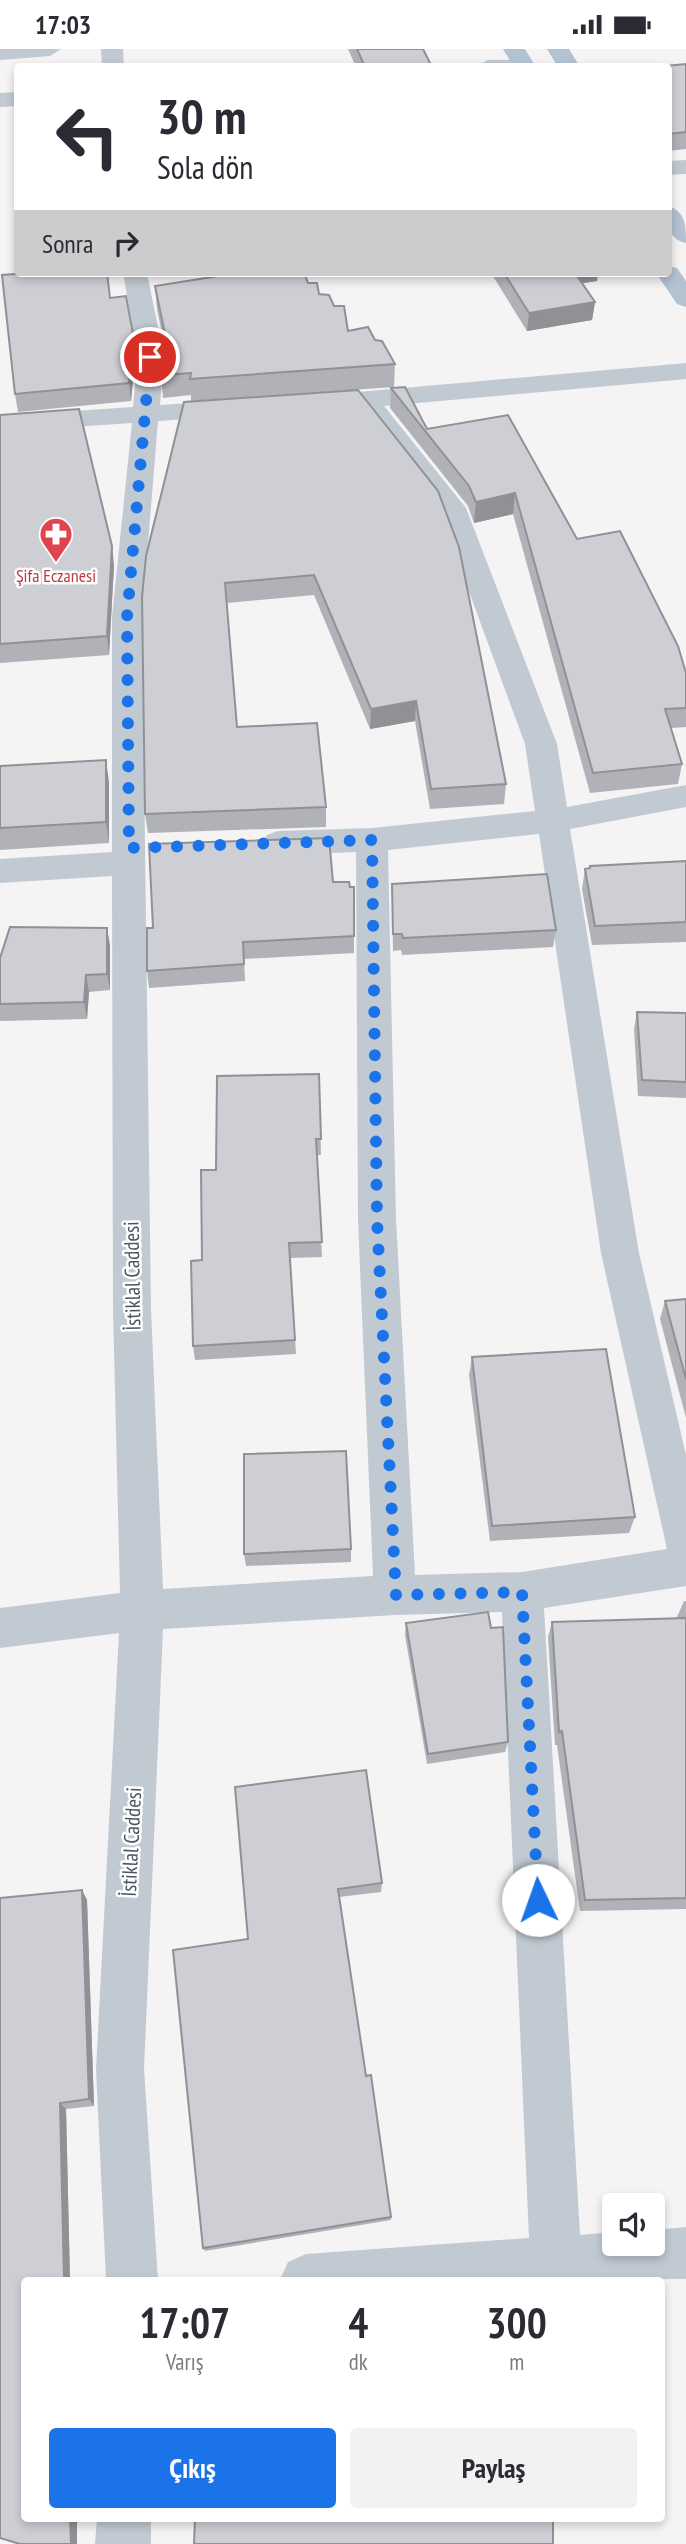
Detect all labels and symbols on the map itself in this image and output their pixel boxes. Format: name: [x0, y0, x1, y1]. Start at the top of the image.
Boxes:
pin: [120, 327, 180, 387]
pharmacy icon: Şifa Eczanesi: [37, 515, 75, 564]
place label: Şifa Eczanesi: [16, 564, 96, 587]
street label: İstiklal Caddesi: [118, 1221, 146, 1331]
street label: İstiklal Caddesi: [115, 1787, 147, 1897]
position arrow: [501, 1863, 575, 1937]

